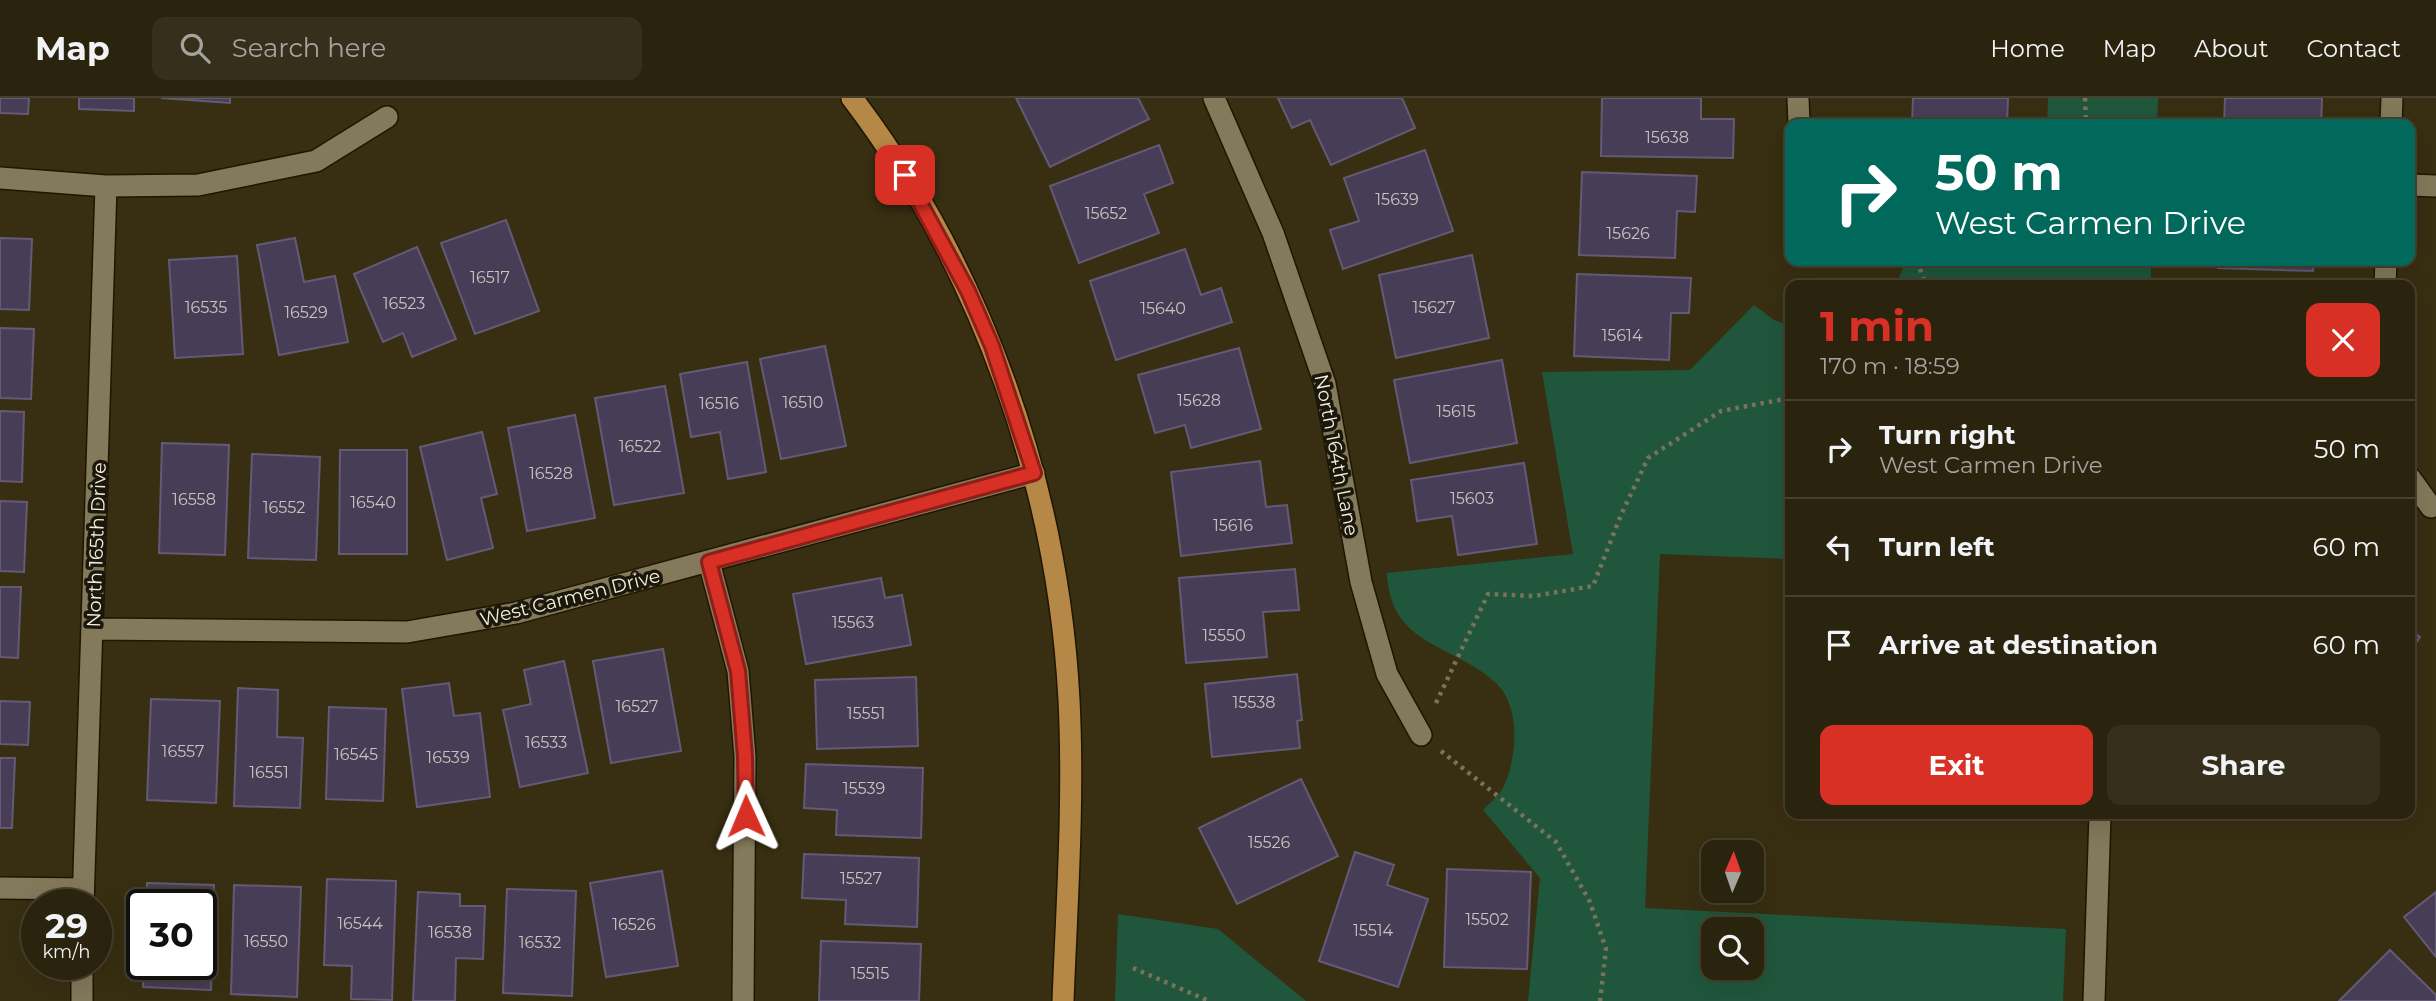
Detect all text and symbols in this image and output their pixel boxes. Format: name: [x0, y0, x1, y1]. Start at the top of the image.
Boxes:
search box: [152, 17, 642, 80]
text: Map: [35, 28, 110, 68]
icon: search: [176, 29, 214, 67]
text: Search here: [232, 32, 386, 64]
text: Home: [1990, 34, 2065, 63]
text: Map: [2103, 34, 2156, 63]
text: About: [2194, 34, 2268, 63]
text: Contact: [2306, 34, 2401, 63]
house number: 15638: [1645, 128, 1689, 147]
text: 50 m: [1935, 143, 2063, 202]
pin: [875, 145, 935, 205]
icon: right: [1820, 147, 1911, 238]
icon: arrive: [886, 156, 924, 194]
house number: 15639: [1375, 190, 1419, 209]
text: West Carmen Drive: [1935, 203, 2246, 242]
house number: 15652: [1085, 204, 1127, 223]
house number: 15626: [1606, 224, 1650, 243]
house number: 16517: [470, 268, 510, 287]
house number: 16523: [383, 294, 425, 313]
house number: 16535: [185, 298, 227, 317]
house number: 15627: [1412, 298, 1456, 317]
house number: 15640: [1140, 299, 1186, 318]
text: 1 min: [1820, 300, 1934, 352]
house number: 16529: [284, 303, 328, 322]
button: close: [2306, 303, 2380, 377]
house number: 15614: [1602, 326, 1643, 345]
text: 170 m · 18:59: [1820, 352, 1960, 380]
street label: North 164th Lane: [1310, 372, 1363, 538]
house number: 15628: [1177, 391, 1221, 410]
house number: 16510: [783, 393, 823, 412]
house number: 16516: [699, 394, 739, 413]
house number: 15615: [1436, 402, 1476, 421]
text: Turn right: [1879, 419, 2015, 451]
icon: right: [1820, 430, 1858, 468]
text: 50 m: [2314, 433, 2380, 465]
house number: 16522: [619, 437, 661, 456]
text: West Carmen Drive: [1879, 451, 2103, 479]
street label: North 165th Drive: [82, 462, 111, 628]
house number: 16528: [529, 464, 573, 483]
house number: 15603: [1450, 489, 1494, 508]
house number: 16558: [172, 490, 216, 509]
house number: 16540: [350, 493, 396, 512]
house number: 16552: [263, 498, 305, 517]
house number: 15616: [1213, 516, 1253, 535]
icon: left: [1820, 528, 1858, 566]
text: Turn left: [1879, 531, 1995, 563]
text: 60 m: [2313, 531, 2380, 563]
street label: West Carmen Drive: [478, 564, 663, 631]
house number: 15563: [832, 613, 874, 632]
house number: 15550: [1202, 626, 1246, 645]
icon: arrive: [1820, 626, 1858, 664]
text: Arrive at destination: [1879, 629, 2158, 661]
text: 60 m: [2313, 629, 2380, 661]
house number: 15538: [1233, 693, 1275, 712]
house number: 16527: [616, 697, 658, 716]
house number: 15551: [847, 704, 885, 723]
button: Exit: [1820, 725, 2093, 805]
button: Share: [2107, 725, 2380, 805]
house number: 16533: [525, 733, 567, 752]
house number: 16557: [162, 742, 204, 761]
house number: 16545: [334, 745, 378, 764]
house number: 16539: [426, 748, 470, 767]
house number: 16551: [249, 763, 289, 782]
position arrow: [709, 779, 783, 853]
house number: 15539: [843, 779, 885, 798]
house number: 15526: [1248, 833, 1291, 852]
north arrow: [1701, 840, 1764, 903]
map controls: [1701, 840, 1764, 980]
house number: 15527: [840, 869, 882, 888]
speed limit sign: 30: [126, 889, 217, 980]
text: 29: [45, 904, 88, 947]
house number: 15502: [1465, 910, 1509, 929]
house number: 16544: [337, 914, 383, 933]
house number: 16526: [612, 915, 656, 934]
button: search: [1701, 917, 1764, 980]
house number: 15514: [1353, 921, 1393, 940]
house number: 16538: [428, 923, 472, 942]
house number: 16550: [244, 932, 288, 951]
house number: 16532: [519, 933, 561, 952]
text: km/h: [42, 941, 91, 963]
house number: 15515: [851, 964, 889, 983]

